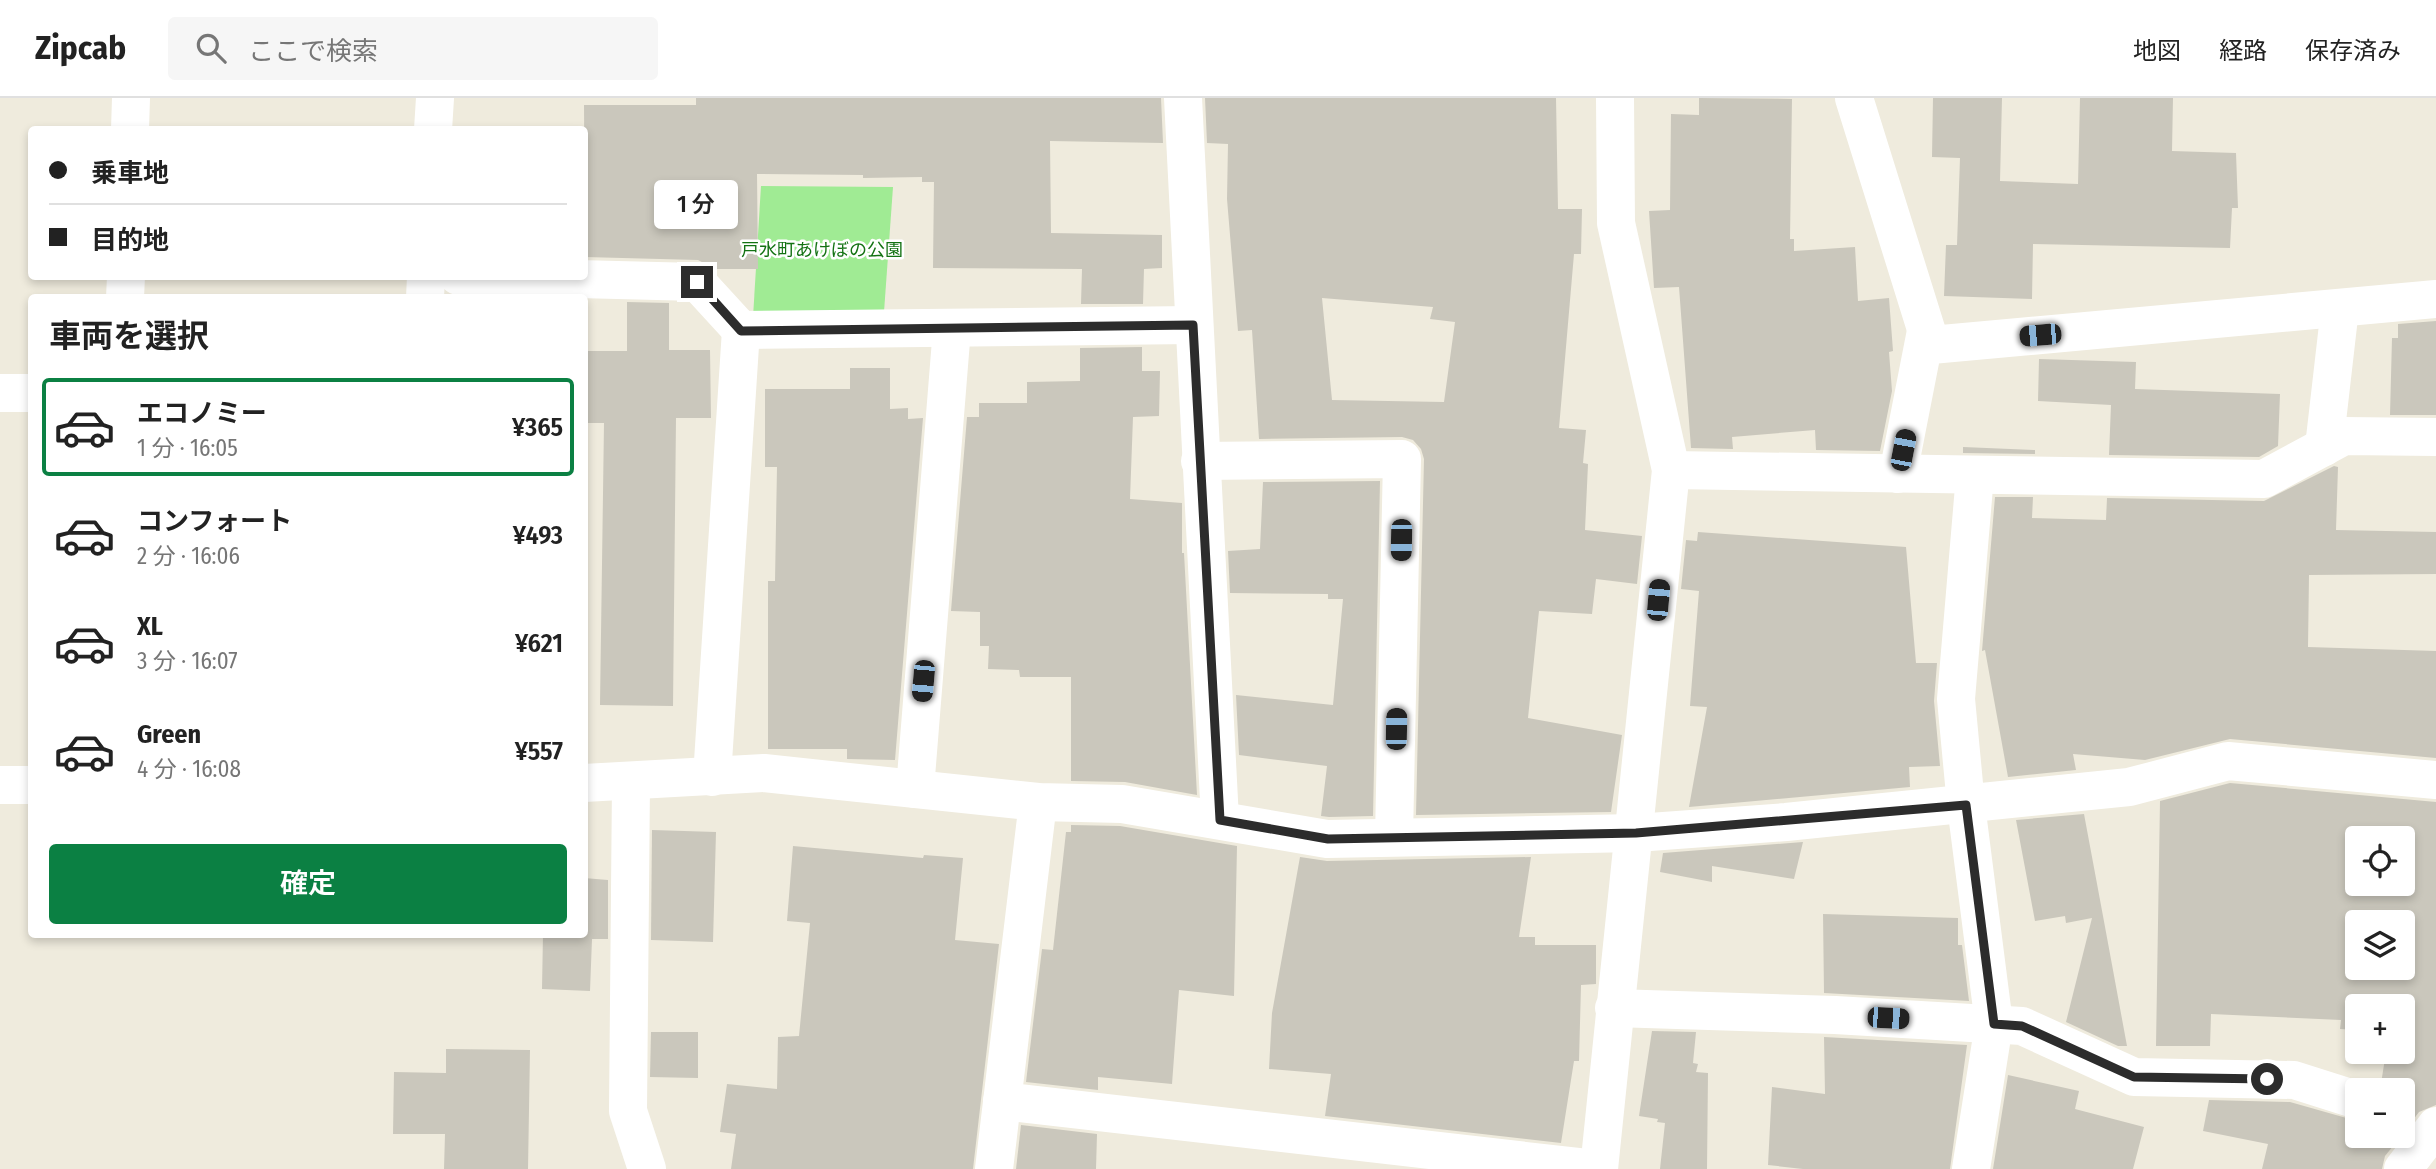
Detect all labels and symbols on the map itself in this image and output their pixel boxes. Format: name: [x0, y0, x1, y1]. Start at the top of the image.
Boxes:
callout: 1 分: [655, 180, 739, 230]
park label: 戸水町あけぼの公園: [741, 239, 903, 261]
route end: [681, 266, 713, 298]
car: [2019, 323, 2062, 347]
car: [1889, 427, 1918, 473]
car: [1391, 519, 1412, 561]
car: [1646, 578, 1671, 622]
car: [911, 659, 936, 703]
car: [1386, 708, 1407, 750]
car: [1867, 1006, 1910, 1030]
route start: [2251, 1063, 2283, 1095]

